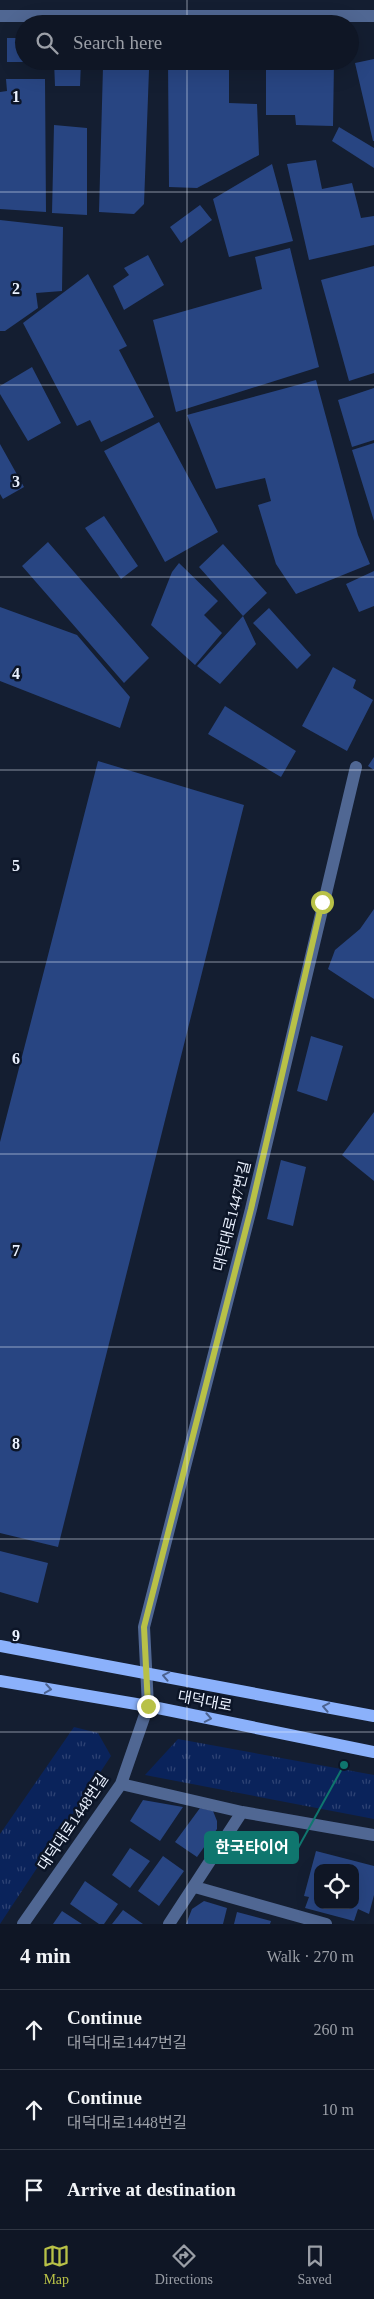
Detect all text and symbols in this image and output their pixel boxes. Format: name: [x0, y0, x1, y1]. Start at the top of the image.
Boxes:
search box: [15, 15, 359, 70]
icon: search: [33, 29, 61, 57]
text: Search here: [73, 32, 162, 53]
text: 1: [12, 88, 20, 105]
text: 2: [12, 280, 20, 297]
text: 3: [12, 473, 20, 490]
text: 4: [12, 665, 20, 682]
text: 5: [12, 857, 20, 874]
route start: [311, 891, 334, 914]
text: 6: [12, 1050, 20, 1067]
street label: 대덕대로1447번길: [211, 1159, 253, 1273]
text: 7: [12, 1242, 20, 1259]
text: 8: [12, 1435, 20, 1452]
text: 9: [12, 1627, 20, 1644]
one-way arrow: [162, 1672, 171, 1682]
one-way arrow: [44, 1684, 52, 1694]
street label: 대덕대로: [176, 1688, 234, 1714]
route end: [137, 1695, 160, 1718]
one-way arrow: [322, 1702, 330, 1712]
one-way arrow: [204, 1712, 212, 1723]
street label: 대덕대로1448번길: [35, 1771, 111, 1873]
callout: 한국타이어: [205, 1832, 298, 1863]
text: 한국타이어: [215, 1838, 289, 1856]
map controls: [314, 1864, 359, 1909]
button: locate: [314, 1864, 359, 1909]
text: 4 min: [20, 1944, 71, 1968]
text: Walk · 270 m: [267, 1948, 354, 1965]
text: Continue: [67, 2007, 142, 2028]
icon: ahead: [20, 2016, 48, 2044]
text: 260 m: [314, 2021, 354, 2038]
text: 대덕대로1447번길: [67, 2034, 187, 2051]
text: Continue: [67, 2087, 142, 2108]
icon: ahead: [20, 2096, 48, 2124]
text: 10 m: [322, 2101, 354, 2118]
text: 대덕대로1448번길: [67, 2114, 187, 2131]
icon: arrive: [20, 2176, 48, 2204]
text: Arrive at destination: [67, 2179, 236, 2200]
tab: Map: [42, 2242, 70, 2288]
tab: Directions: [155, 2242, 213, 2288]
tab: Saved: [298, 2242, 332, 2288]

